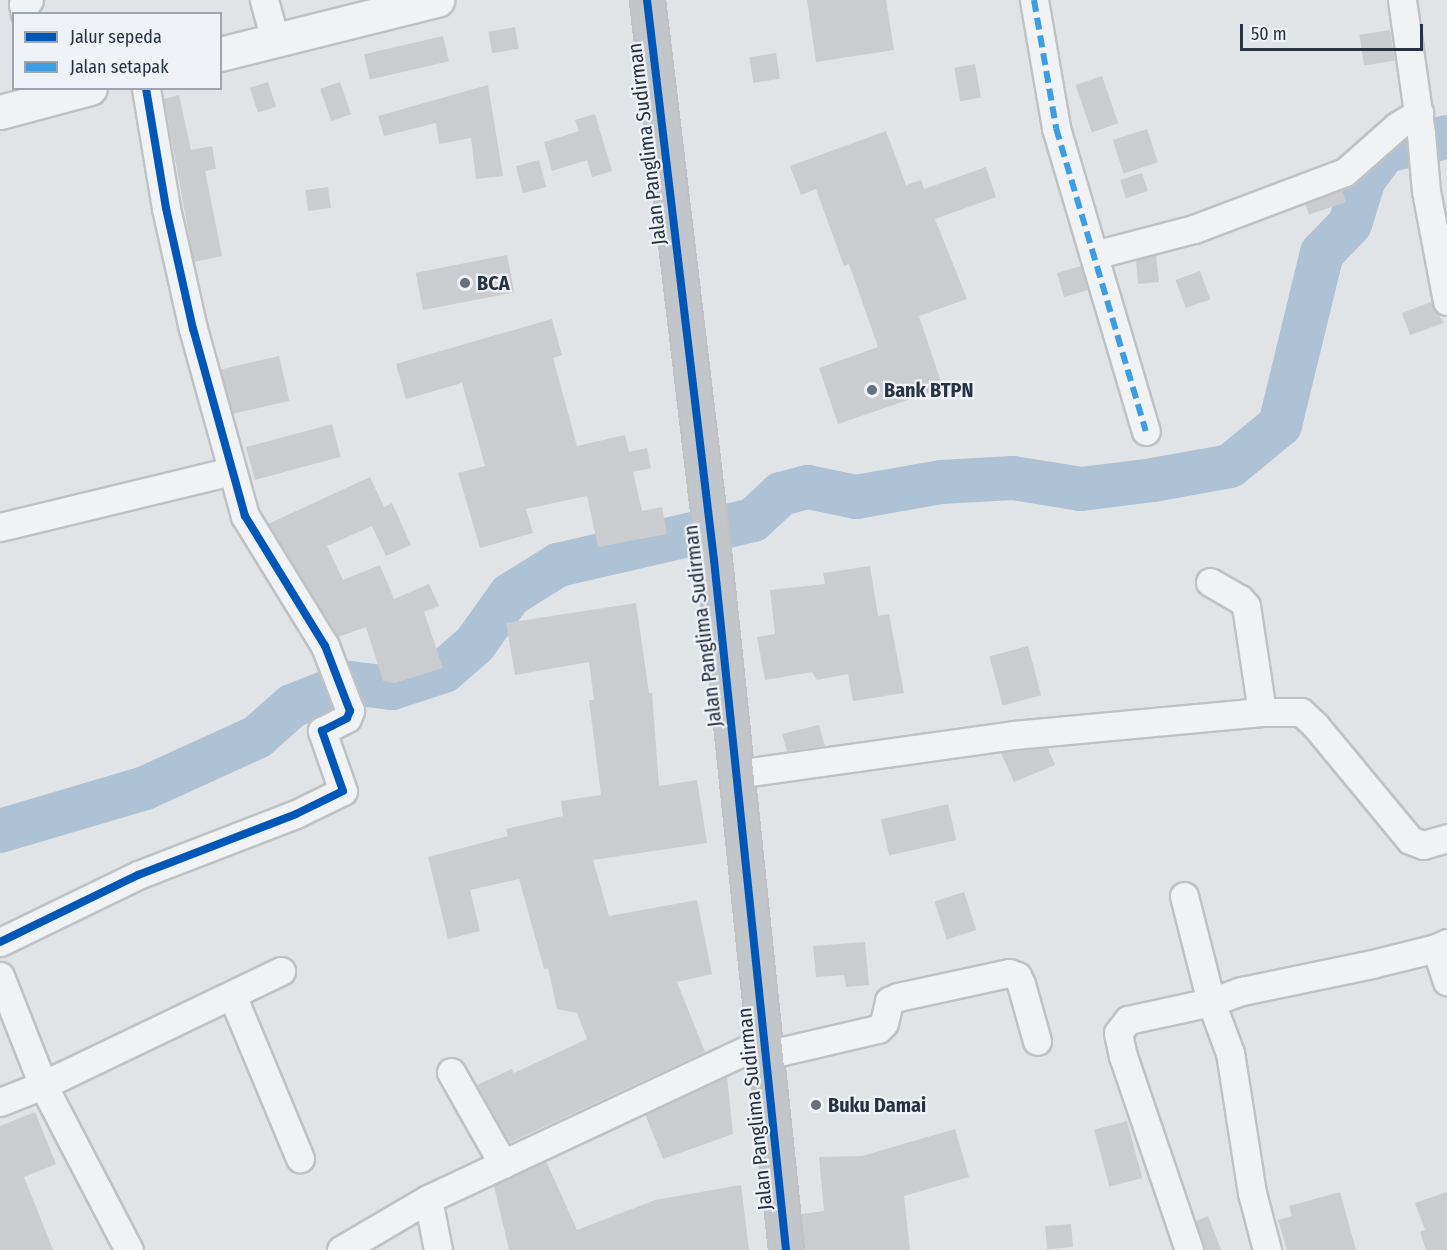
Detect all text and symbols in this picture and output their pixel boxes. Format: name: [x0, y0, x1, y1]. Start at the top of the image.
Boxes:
legend: [12, 12, 222, 90]
scale bar: [1243, 12, 1426, 50]
text: 50 m: [1251, 23, 1287, 45]
text: Jalur sepeda: [70, 26, 162, 48]
street label: Jalan Panglima Sudirman: [623, 42, 671, 246]
text: Jalan setapak: [70, 56, 169, 78]
place label: BCA: [477, 271, 510, 295]
marker: BCA: [458, 276, 472, 290]
place label: Bank BTPN: [884, 378, 973, 402]
marker: Bank BTPN: [865, 383, 879, 397]
street label: Jalan Panglima Sudirman: [679, 524, 727, 728]
street label: Jalan Panglima Sudirman: [732, 1007, 778, 1211]
place label: Buku Damai: [828, 1093, 926, 1117]
marker: Buku Damai: [809, 1098, 823, 1112]

